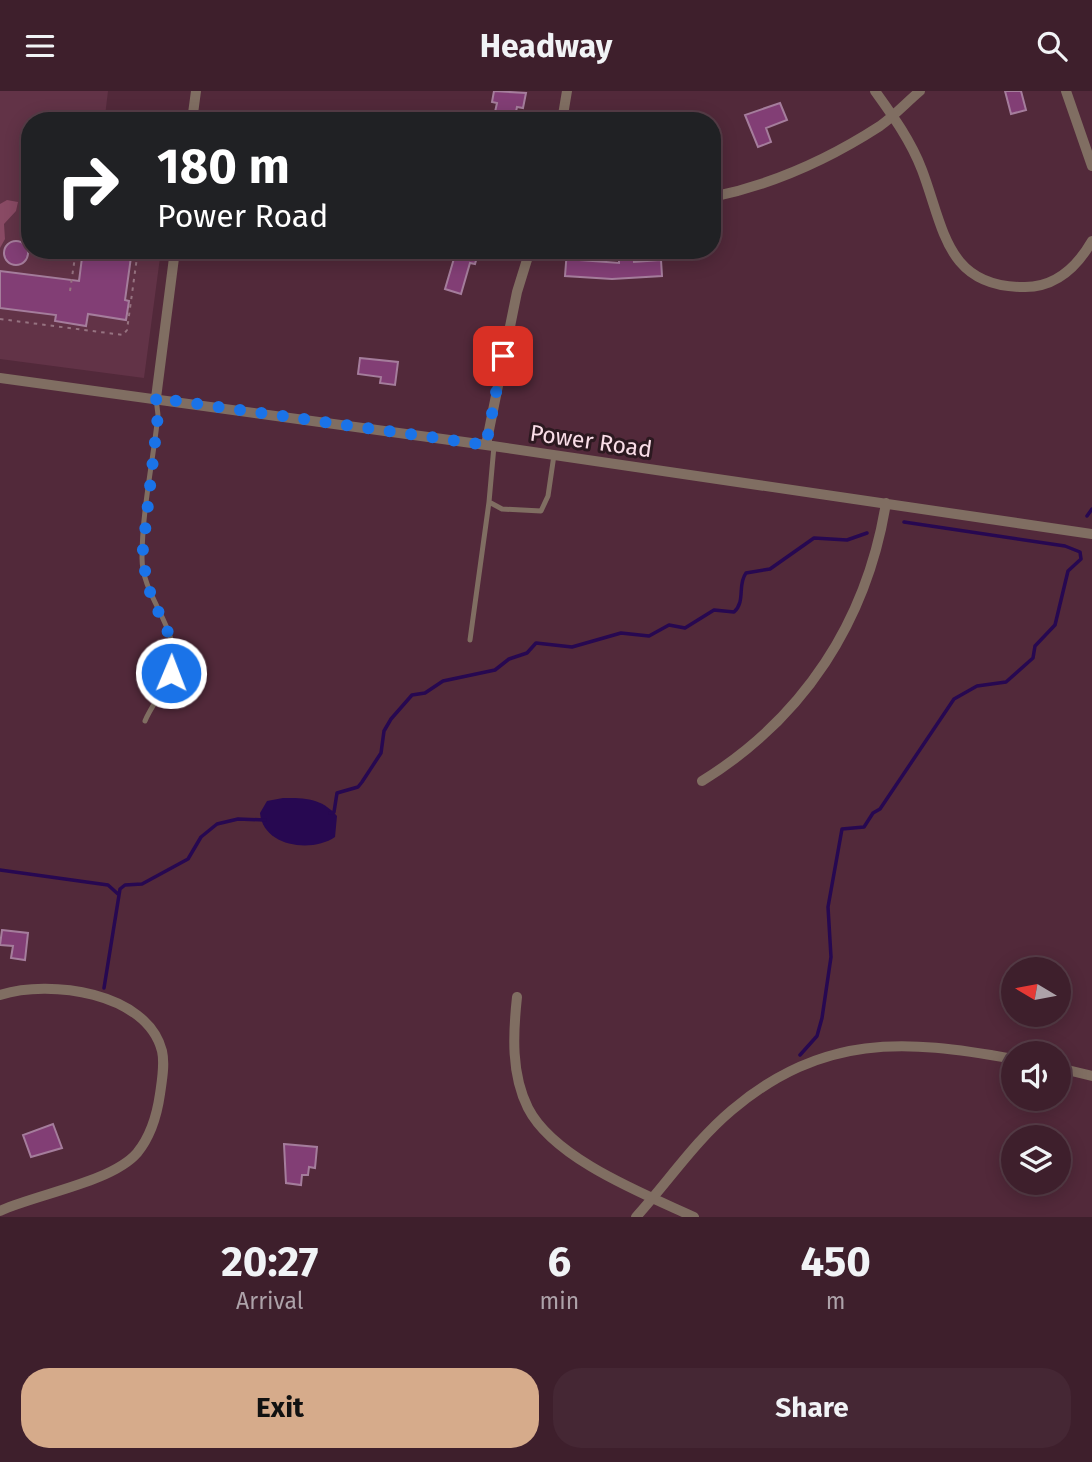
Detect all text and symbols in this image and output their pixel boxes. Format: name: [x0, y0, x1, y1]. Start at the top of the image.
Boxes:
icon: menu: [21, 27, 59, 65]
text: Headway: [480, 27, 612, 65]
icon: search: [1033, 27, 1071, 65]
text: 180 m: [157, 137, 290, 196]
icon: right: [42, 140, 133, 231]
text: Power Road: [157, 197, 328, 235]
pin: [473, 326, 533, 386]
icon: arrive: [484, 337, 522, 375]
street label: Power Road: [528, 419, 654, 463]
position arrow: [134, 636, 208, 710]
north arrow: [1001, 957, 1071, 1027]
map controls: [1001, 957, 1071, 1195]
button: sound: [1001, 1041, 1071, 1111]
button: layers: [1001, 1125, 1071, 1195]
text: 20:27: [221, 1237, 318, 1287]
text: 6: [548, 1237, 571, 1287]
text: 450: [800, 1237, 871, 1287]
text: Arrival: [236, 1287, 304, 1315]
text: min: [540, 1287, 579, 1315]
text: m: [826, 1287, 846, 1315]
button: Exit: [21, 1368, 539, 1448]
button: Share: [553, 1368, 1071, 1448]

